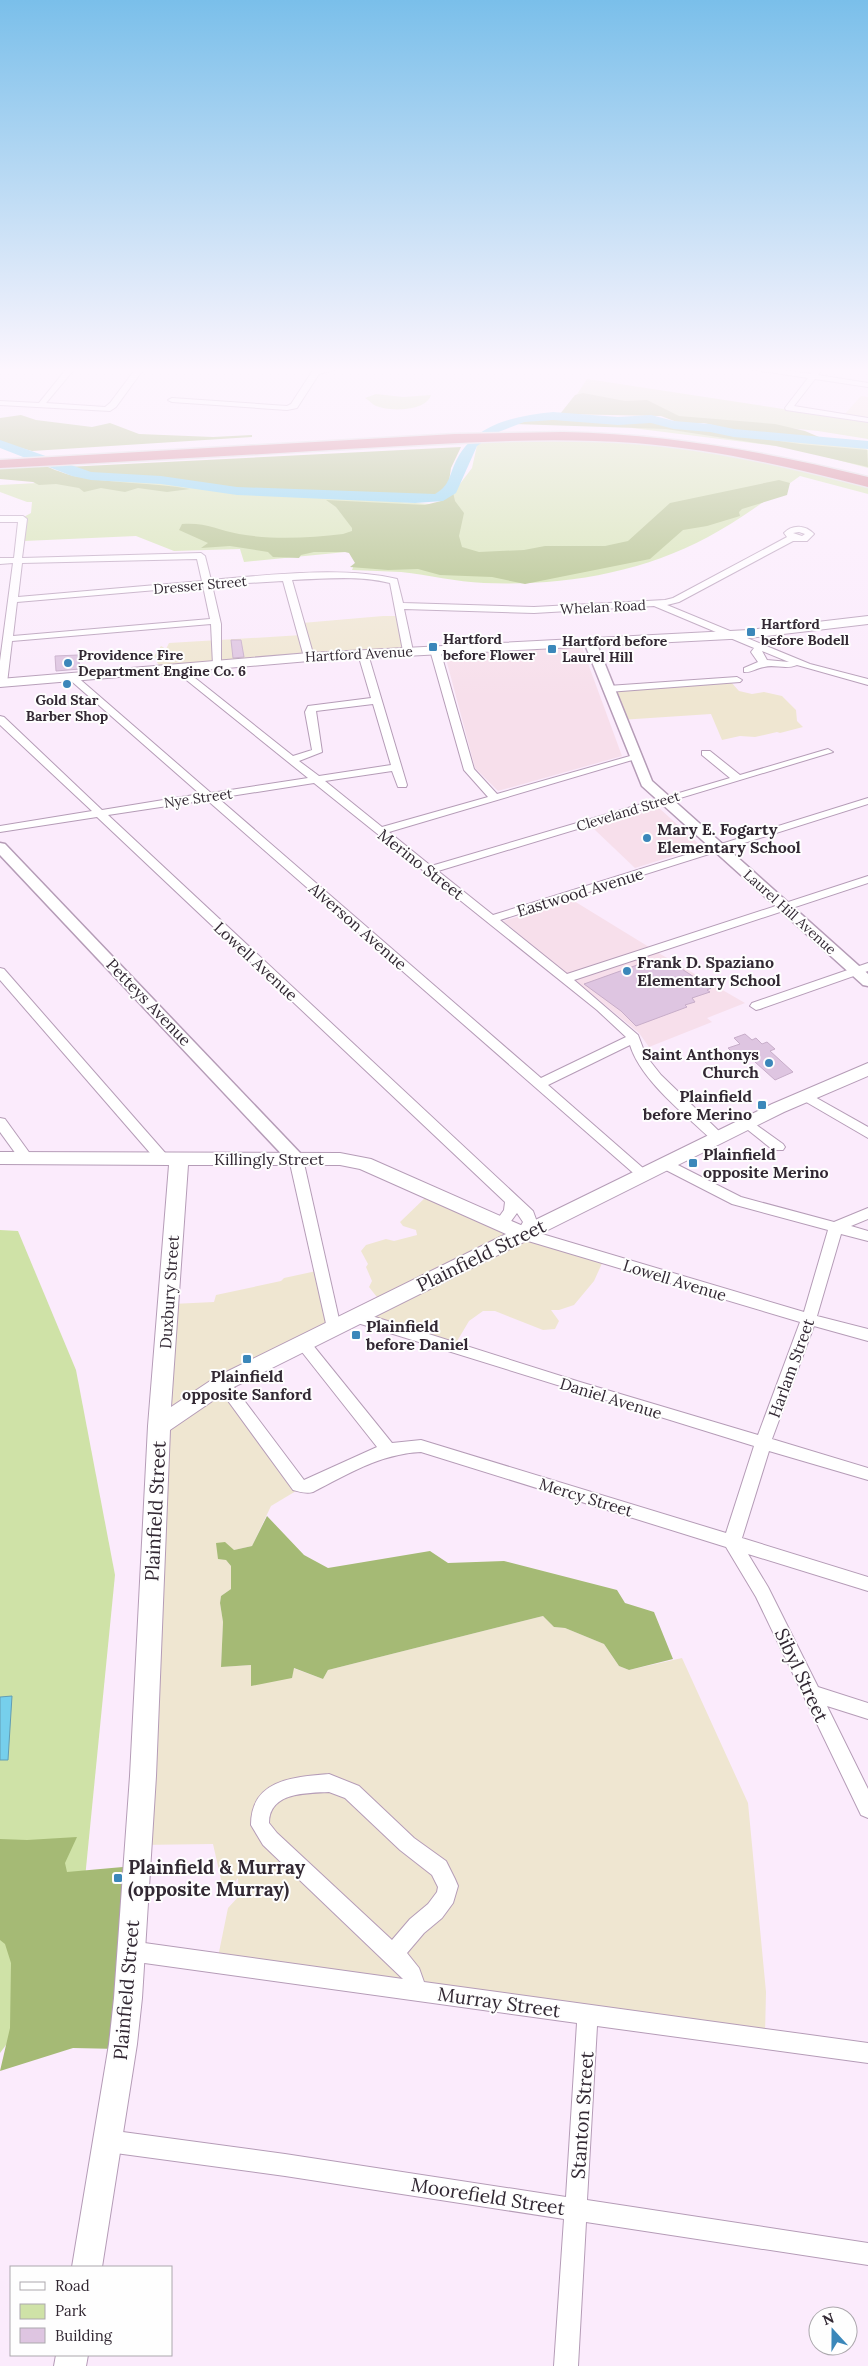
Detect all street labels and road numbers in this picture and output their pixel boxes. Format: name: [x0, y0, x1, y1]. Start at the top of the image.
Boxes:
street label: Dresser Street: [152, 572, 248, 598]
street label: Whelan Road: [560, 596, 646, 618]
street label: Hartford Avenue: [305, 642, 414, 666]
street label: Nye Street: [163, 784, 234, 812]
street label: Cleveland Street: [574, 787, 682, 835]
street label: Merino Street: [374, 824, 468, 904]
street label: Eastwood Avenue: [514, 863, 646, 921]
street label: Laurel Hill Avenue: [740, 866, 840, 959]
street label: Alverson Avenue: [304, 877, 411, 974]
street label: Lowell Avenue: [210, 917, 302, 1005]
street label: Petteys Avenue: [102, 954, 196, 1050]
street label: Killingly Street: [214, 1149, 325, 1169]
street label: Plainfield Street: [412, 1213, 550, 1297]
street label: Duxbury Street: [155, 1234, 183, 1350]
street label: Lowell Avenue: [621, 1255, 729, 1305]
street label: Harlam Street: [764, 1315, 818, 1420]
street label: Daniel Avenue: [557, 1373, 665, 1423]
street label: Plainfield Street: [139, 1439, 171, 1582]
street label: Mercy Street: [537, 1473, 636, 1521]
street label: Sibyl Street: [770, 1624, 834, 1726]
street label: Plainfield Street: [108, 1918, 144, 2061]
street label: Murray Street: [436, 1982, 563, 2023]
street label: Stanton Street: [566, 2050, 598, 2180]
street label: Moorefield Street: [409, 2172, 567, 2220]

